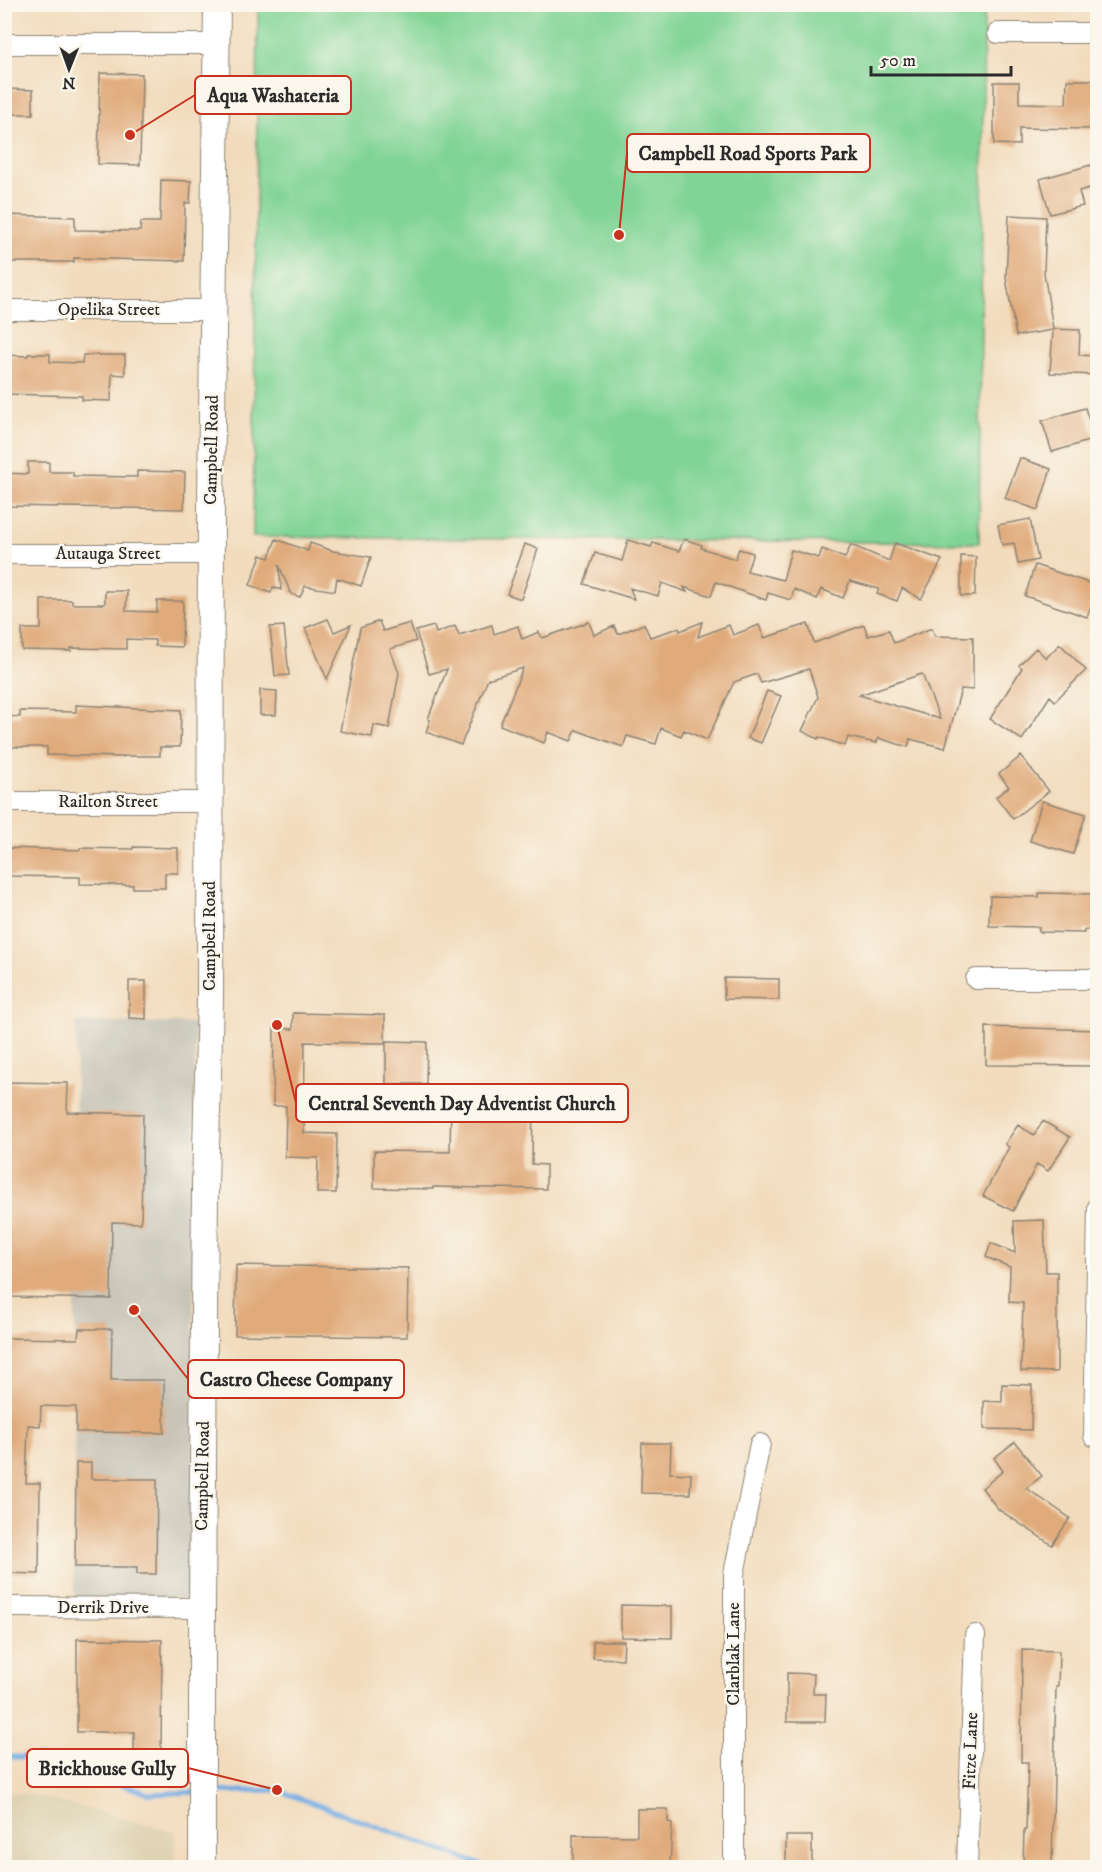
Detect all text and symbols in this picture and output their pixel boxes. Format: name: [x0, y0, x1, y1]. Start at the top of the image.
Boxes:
north arrow: [39, 39, 99, 99]
scale bar: [871, 39, 1010, 77]
text: 50 m: [880, 50, 916, 72]
text: N: [62, 73, 75, 93]
callout: Aqua Washateria: [195, 76, 351, 114]
text: Aqua Washateria: [206, 84, 340, 109]
callout: Campbell Road Sports Park: [627, 134, 870, 172]
text: Campbell Road Sports Park: [639, 142, 859, 167]
street label: Opelika Street: [58, 299, 160, 321]
street label: Campbell Road: [200, 395, 224, 505]
street label: Autauga Street: [55, 543, 161, 565]
street label: Railton Street: [58, 791, 158, 813]
street label: Campbell Road: [199, 881, 221, 991]
callout: Central Seventh Day Adventist Church: [296, 1084, 628, 1122]
text: Central Seventh Day Adventist Church: [308, 1092, 616, 1117]
callout: Castro Cheese Company: [188, 1360, 404, 1398]
text: Castro Cheese Company: [200, 1368, 393, 1393]
street label: Campbell Road: [191, 1421, 215, 1531]
street label: Derrik Drive: [57, 1597, 149, 1619]
street label: Clarblak Lane: [723, 1602, 745, 1706]
street label: Fitze Lane: [959, 1712, 983, 1790]
callout: Brickhouse Gully: [27, 1749, 188, 1787]
text: Brickhouse Gully: [38, 1757, 176, 1782]

